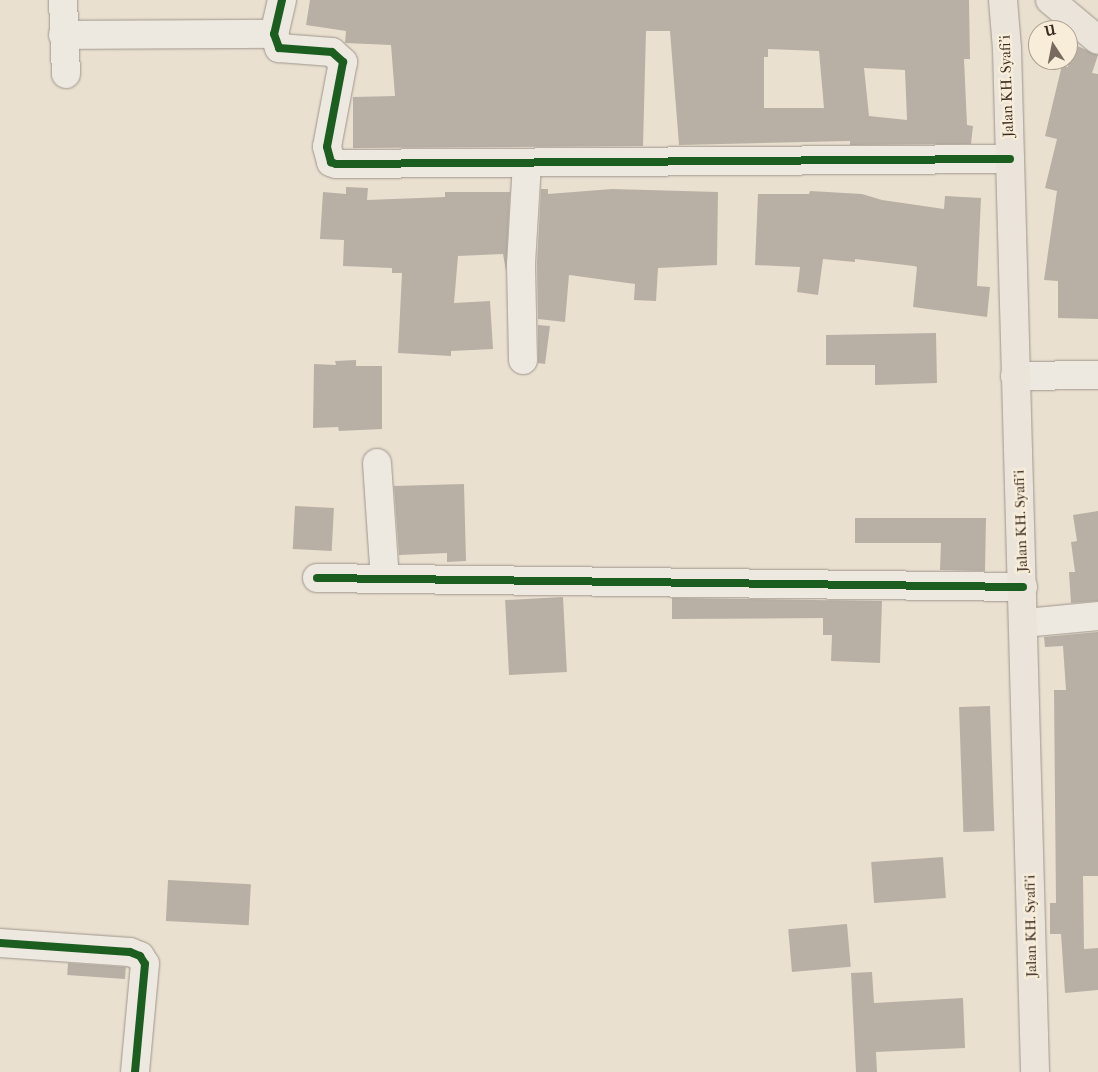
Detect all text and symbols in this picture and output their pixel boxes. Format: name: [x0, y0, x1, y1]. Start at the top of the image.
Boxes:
north arrow: [1028, 20, 1078, 70]
text: U: [1043, 21, 1057, 40]
street label: Jalan KH. Syafi'i: [996, 35, 1018, 137]
street label: Jalan KH. Syafi'i: [1010, 470, 1032, 572]
street label: Jalan KH. Syafi'i: [1021, 875, 1041, 977]

